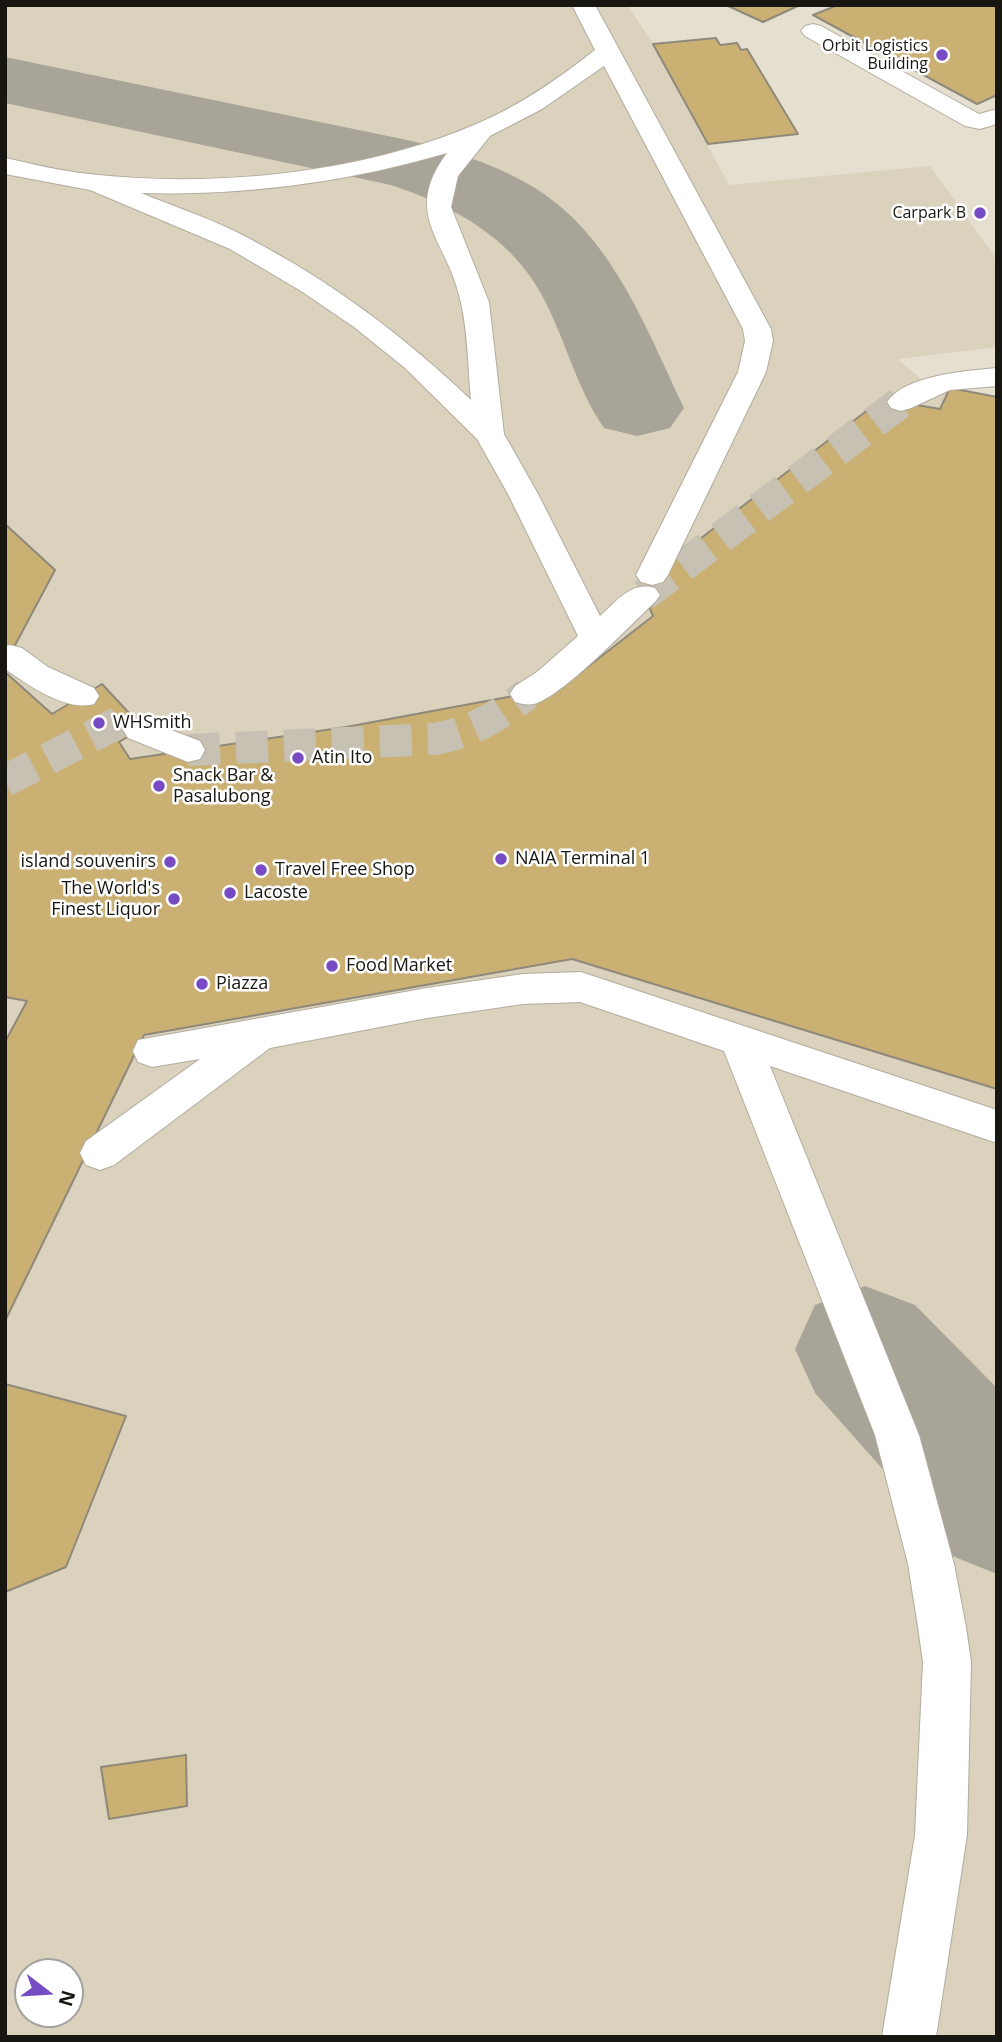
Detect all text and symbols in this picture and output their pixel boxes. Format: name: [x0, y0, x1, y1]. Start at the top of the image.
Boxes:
place label: Orbit Logistics Building: [822, 36, 928, 74]
marker: Orbit Logistics Building: [934, 47, 950, 63]
place label: Carpark B: [892, 203, 966, 223]
marker: Carpark B: [972, 205, 988, 221]
place label: WHSmith: [113, 712, 191, 734]
marker: WHSmith: [91, 715, 107, 731]
place label: Atin Ito: [312, 747, 372, 769]
marker: Atin Ito: [290, 750, 306, 766]
place label: Snack Bar & Pasalubong: [173, 765, 273, 808]
marker: Snack Bar & Pasalubong: [151, 778, 167, 794]
place label: NAIA Terminal 1: [515, 848, 650, 870]
place label: island souvenirs: [21, 851, 156, 873]
marker: NAIA Terminal 1: [493, 851, 509, 867]
marker: island souvenirs: [162, 854, 178, 870]
place label: Travel Free Shop: [275, 859, 415, 881]
marker: Travel Free Shop: [253, 862, 269, 878]
place label: The World's Finest Liquor: [51, 878, 160, 920]
place label: Lacoste: [244, 882, 308, 904]
marker: Lacoste: [222, 885, 238, 901]
marker: The World's Finest Liquor: [166, 891, 182, 907]
place label: Food Market: [346, 955, 452, 977]
marker: Food Market: [324, 958, 340, 974]
place label: Piazza: [216, 973, 268, 995]
marker: Piazza: [194, 976, 210, 992]
north arrow: [14, 1958, 84, 2028]
text: N: [52, 1987, 82, 2010]

